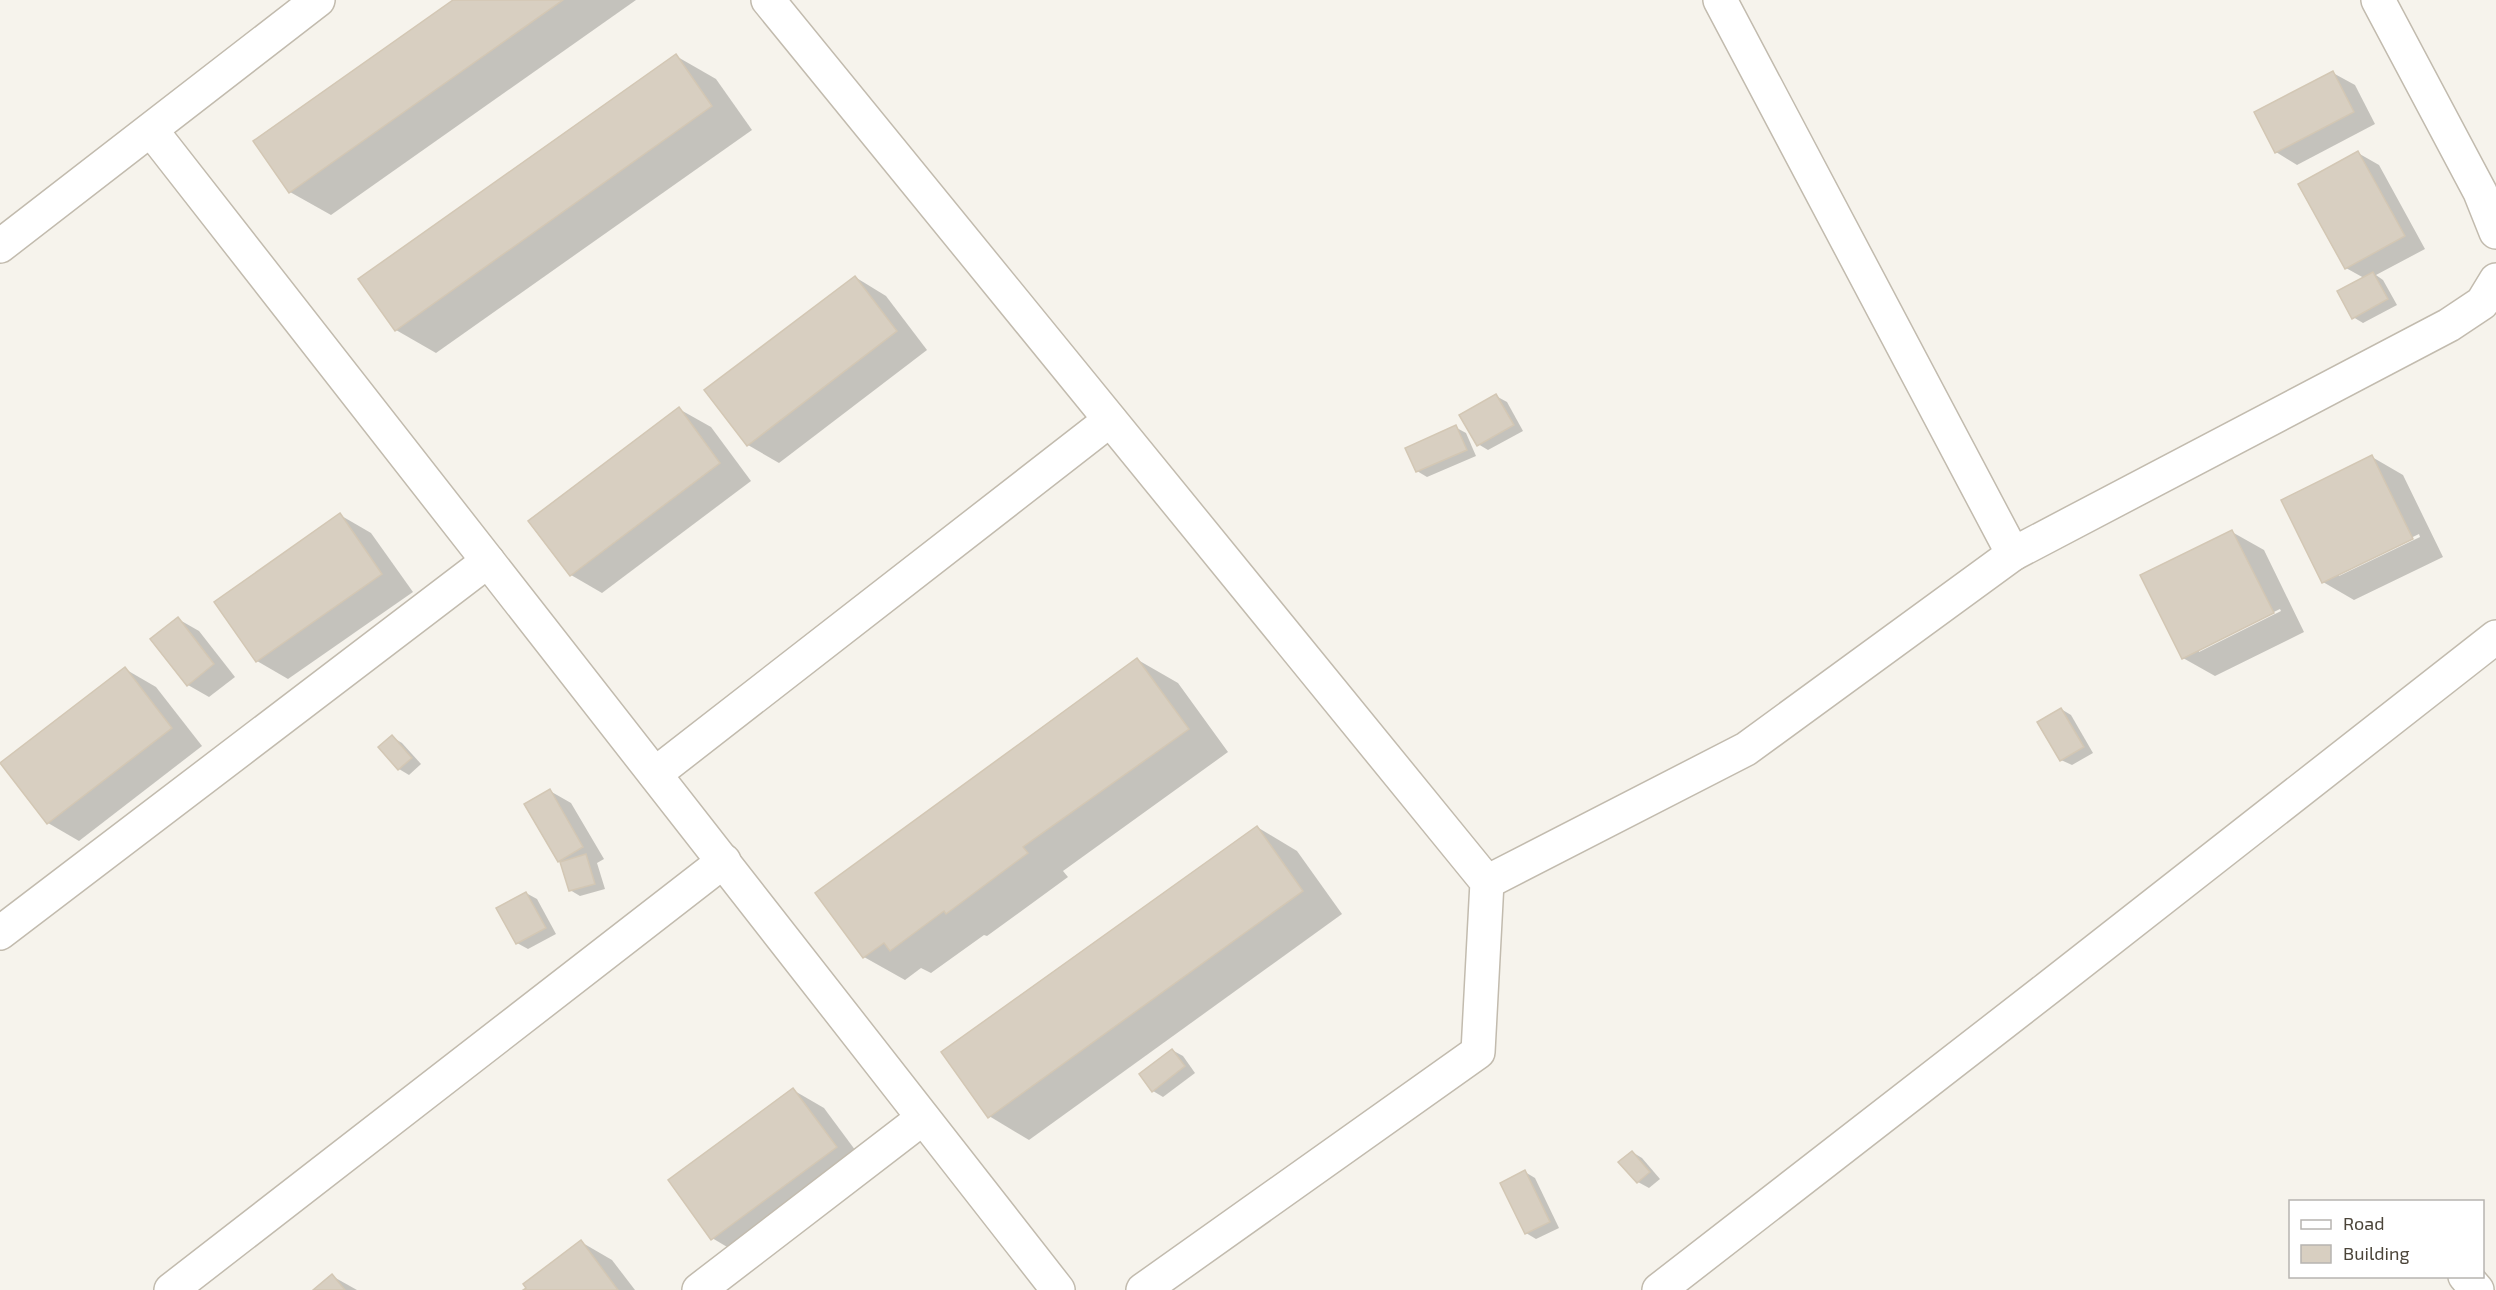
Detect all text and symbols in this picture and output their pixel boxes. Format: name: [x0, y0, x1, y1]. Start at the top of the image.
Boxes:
legend: [2289, 1200, 2484, 1278]
text: Road: [2343, 1212, 2384, 1234]
text: Building: [2343, 1242, 2410, 1264]

